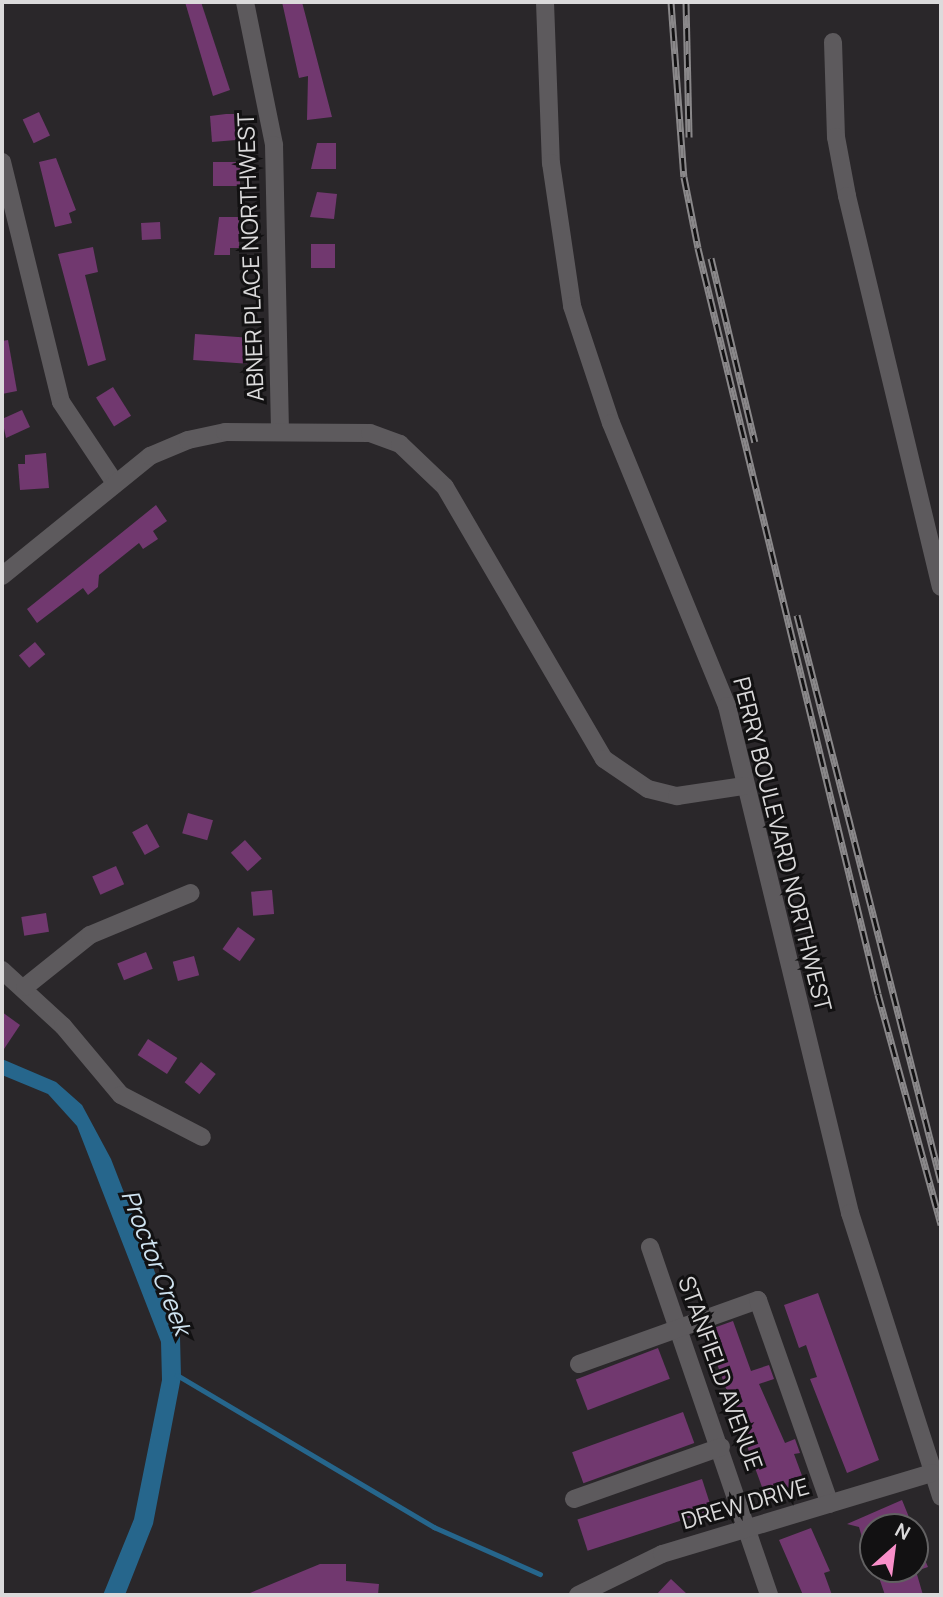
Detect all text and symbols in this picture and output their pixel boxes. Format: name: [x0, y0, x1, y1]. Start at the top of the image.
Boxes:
street label: ABNER PLACE NORTHWEST: [231, 112, 269, 402]
street label: PERRY BOULEVARD NORTHWEST: [728, 674, 838, 1014]
water label: Proctor Creek: [116, 1186, 198, 1338]
street label: STANFIELD AVENUE: [673, 1272, 769, 1474]
street label: DREW DRIVE: [678, 1472, 812, 1534]
north arrow: [859, 1513, 929, 1583]
text: N: [891, 1517, 915, 1546]

